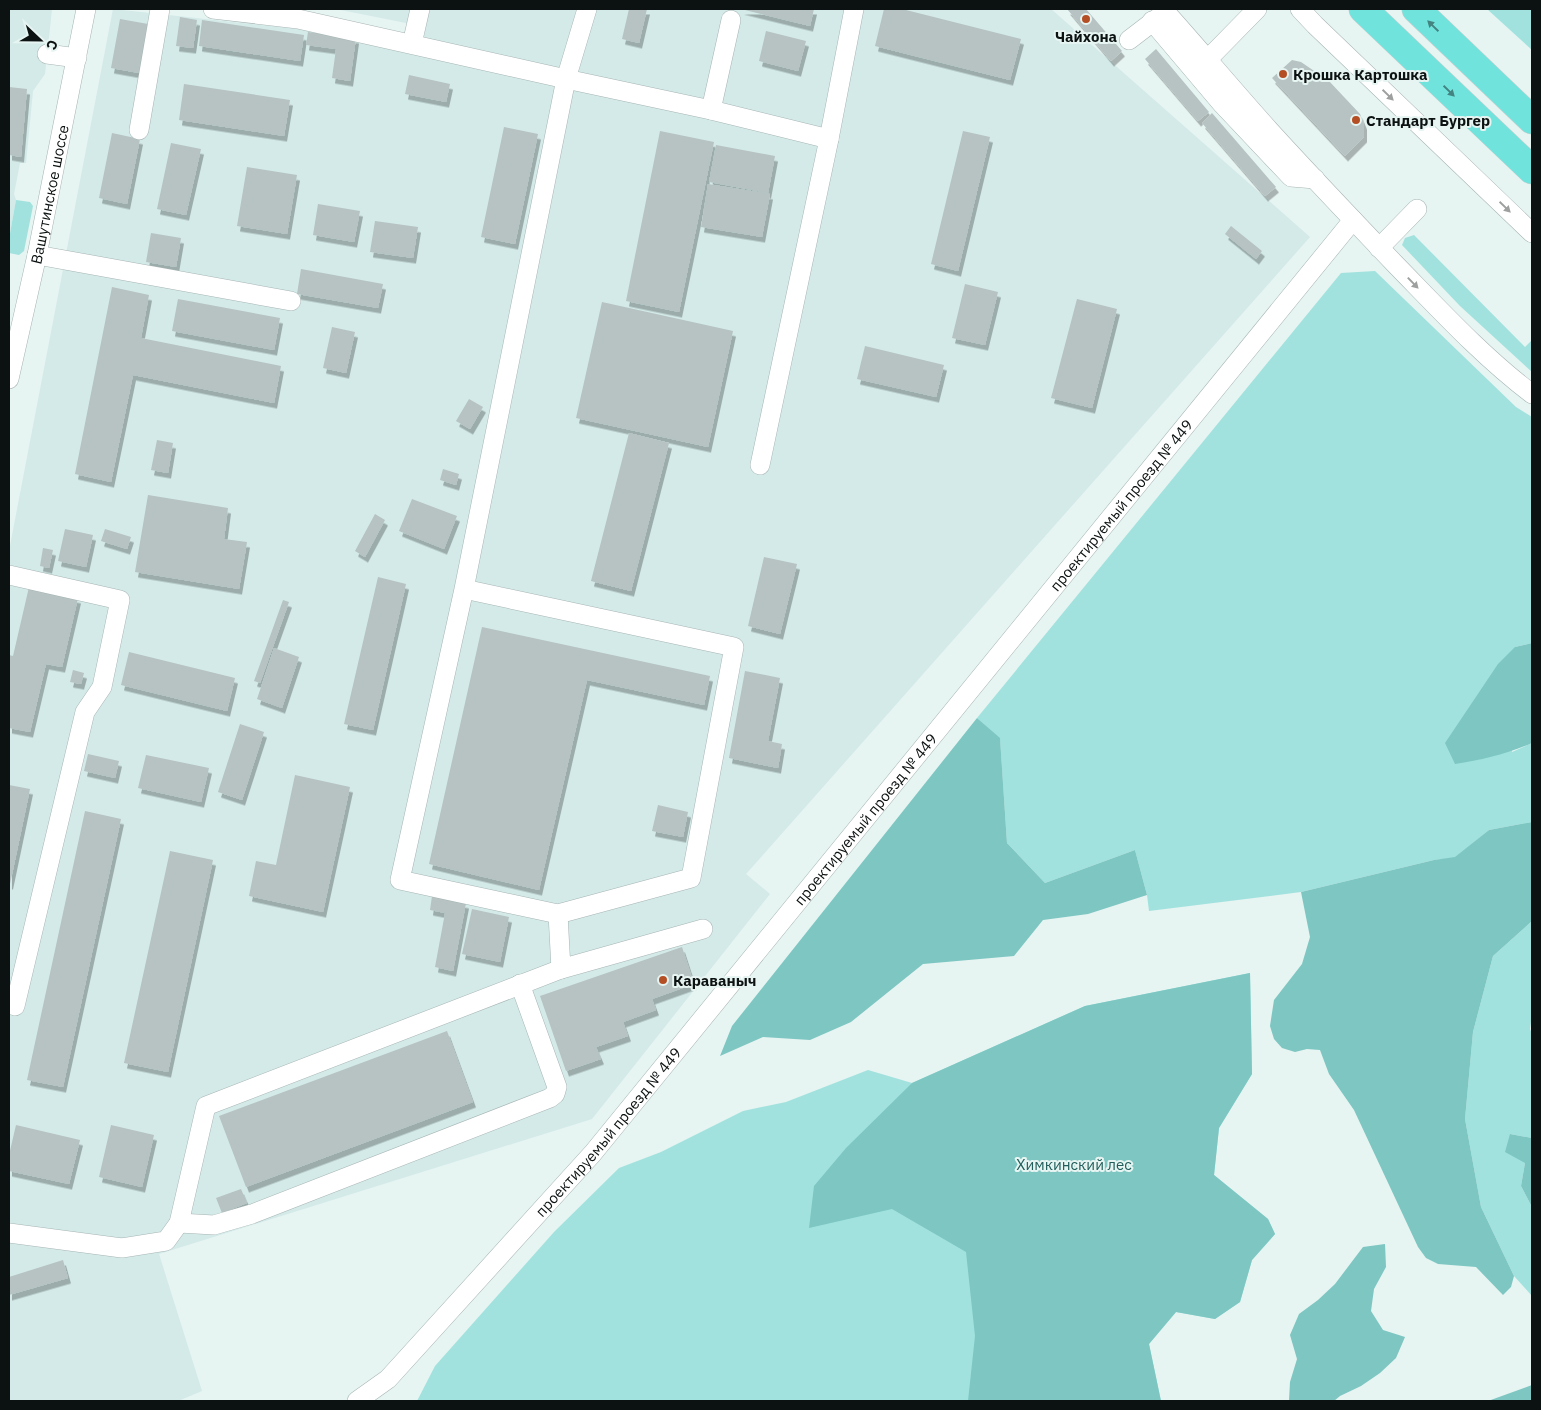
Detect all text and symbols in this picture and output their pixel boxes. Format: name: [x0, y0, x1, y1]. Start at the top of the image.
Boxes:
marker: Чайхона: [1080, 13, 1092, 25]
north arrow: [15, 15, 65, 65]
one-way arrow: [1428, 20, 1440, 32]
place label: Чайхона: [1055, 27, 1118, 46]
text: С: [42, 37, 62, 52]
place label: Крошка Картошка: [1293, 65, 1428, 84]
marker: Крошка Картошка: [1277, 68, 1289, 80]
one-way arrow: [1443, 85, 1455, 97]
one-way arrow: [1381, 89, 1393, 101]
place label: Стандарт Бургер: [1366, 111, 1490, 130]
marker: Стандарт Бургер: [1350, 114, 1362, 126]
street label: Вашутинское шоссе: [26, 123, 72, 266]
one-way arrow: [1499, 201, 1511, 213]
one-way arrow: [1407, 277, 1419, 289]
street label: проектируемый проезд № 449: [1045, 415, 1196, 595]
street label: проектируемый проезд № 449: [790, 729, 941, 909]
place label: Караваныч: [673, 971, 756, 990]
marker: Караваныч: [657, 974, 669, 986]
street label: проектируемый проезд № 449: [531, 1043, 685, 1220]
park label: Химкинский лес: [1016, 1155, 1132, 1174]

